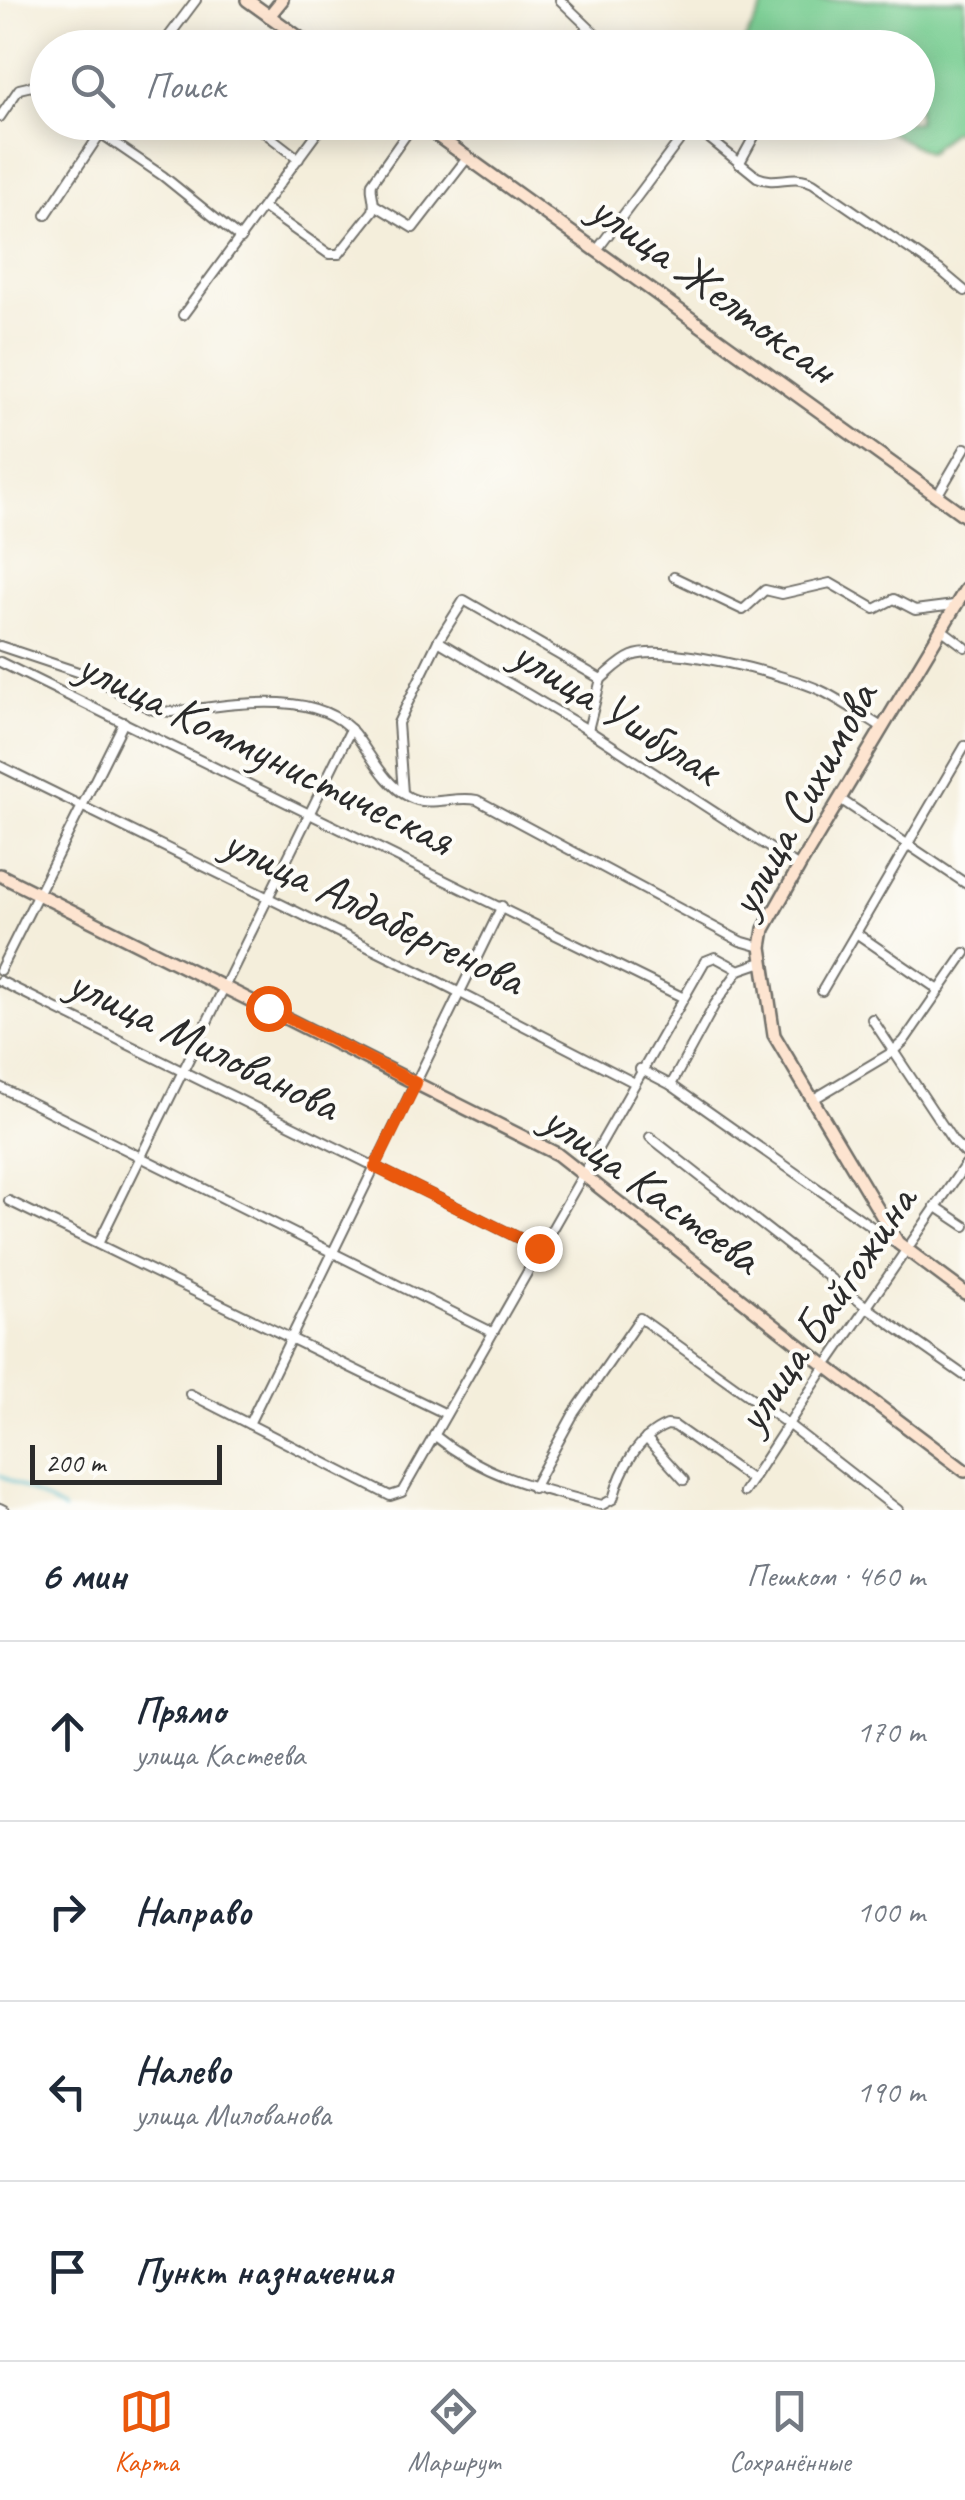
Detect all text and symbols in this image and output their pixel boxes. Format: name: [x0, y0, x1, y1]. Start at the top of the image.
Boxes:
search box: [30, 30, 935, 140]
icon: search: [65, 58, 120, 113]
text: Поиск: [145, 62, 225, 109]
street label: улица Желтоксан: [576, 177, 852, 400]
street label: улица Ушбулак: [499, 622, 736, 801]
street label: улица Коммунистическая: [65, 634, 465, 870]
street label: улица Сихимова: [712, 669, 892, 929]
street label: улица Алдабергенова: [211, 810, 537, 1010]
street label: улица Милованова: [56, 950, 352, 1136]
route start: [246, 986, 292, 1032]
street label: улица Кастеева: [529, 1087, 775, 1289]
street label: улица Байгожина: [719, 1171, 932, 1446]
route end: [517, 1226, 563, 1272]
scale bar: [30, 1440, 222, 1484]
text: 200 m: [45, 1445, 105, 1480]
text: 6 мин: [40, 1549, 126, 1602]
text: Пешком · 460 m: [746, 1555, 925, 1596]
text: Прямо: [135, 1687, 225, 1734]
icon: ahead: [40, 1704, 95, 1759]
text: 170 m: [856, 1711, 925, 1752]
text: улица Кастеева: [135, 1734, 305, 1775]
icon: right: [40, 1884, 95, 1939]
text: Направо: [135, 1888, 251, 1935]
text: 100 m: [856, 1891, 925, 1932]
text: Налево: [135, 2047, 231, 2094]
icon: left: [40, 2064, 95, 2119]
text: 190 m: [856, 2071, 925, 2112]
text: улица Милованова: [135, 2094, 331, 2135]
icon: arrive: [40, 2244, 95, 2299]
text: Пункт назначения: [135, 2248, 392, 2295]
tab: Карта: [115, 2384, 179, 2479]
tab: Маршрут: [408, 2384, 500, 2479]
tab: Сохранённые: [729, 2384, 851, 2479]

